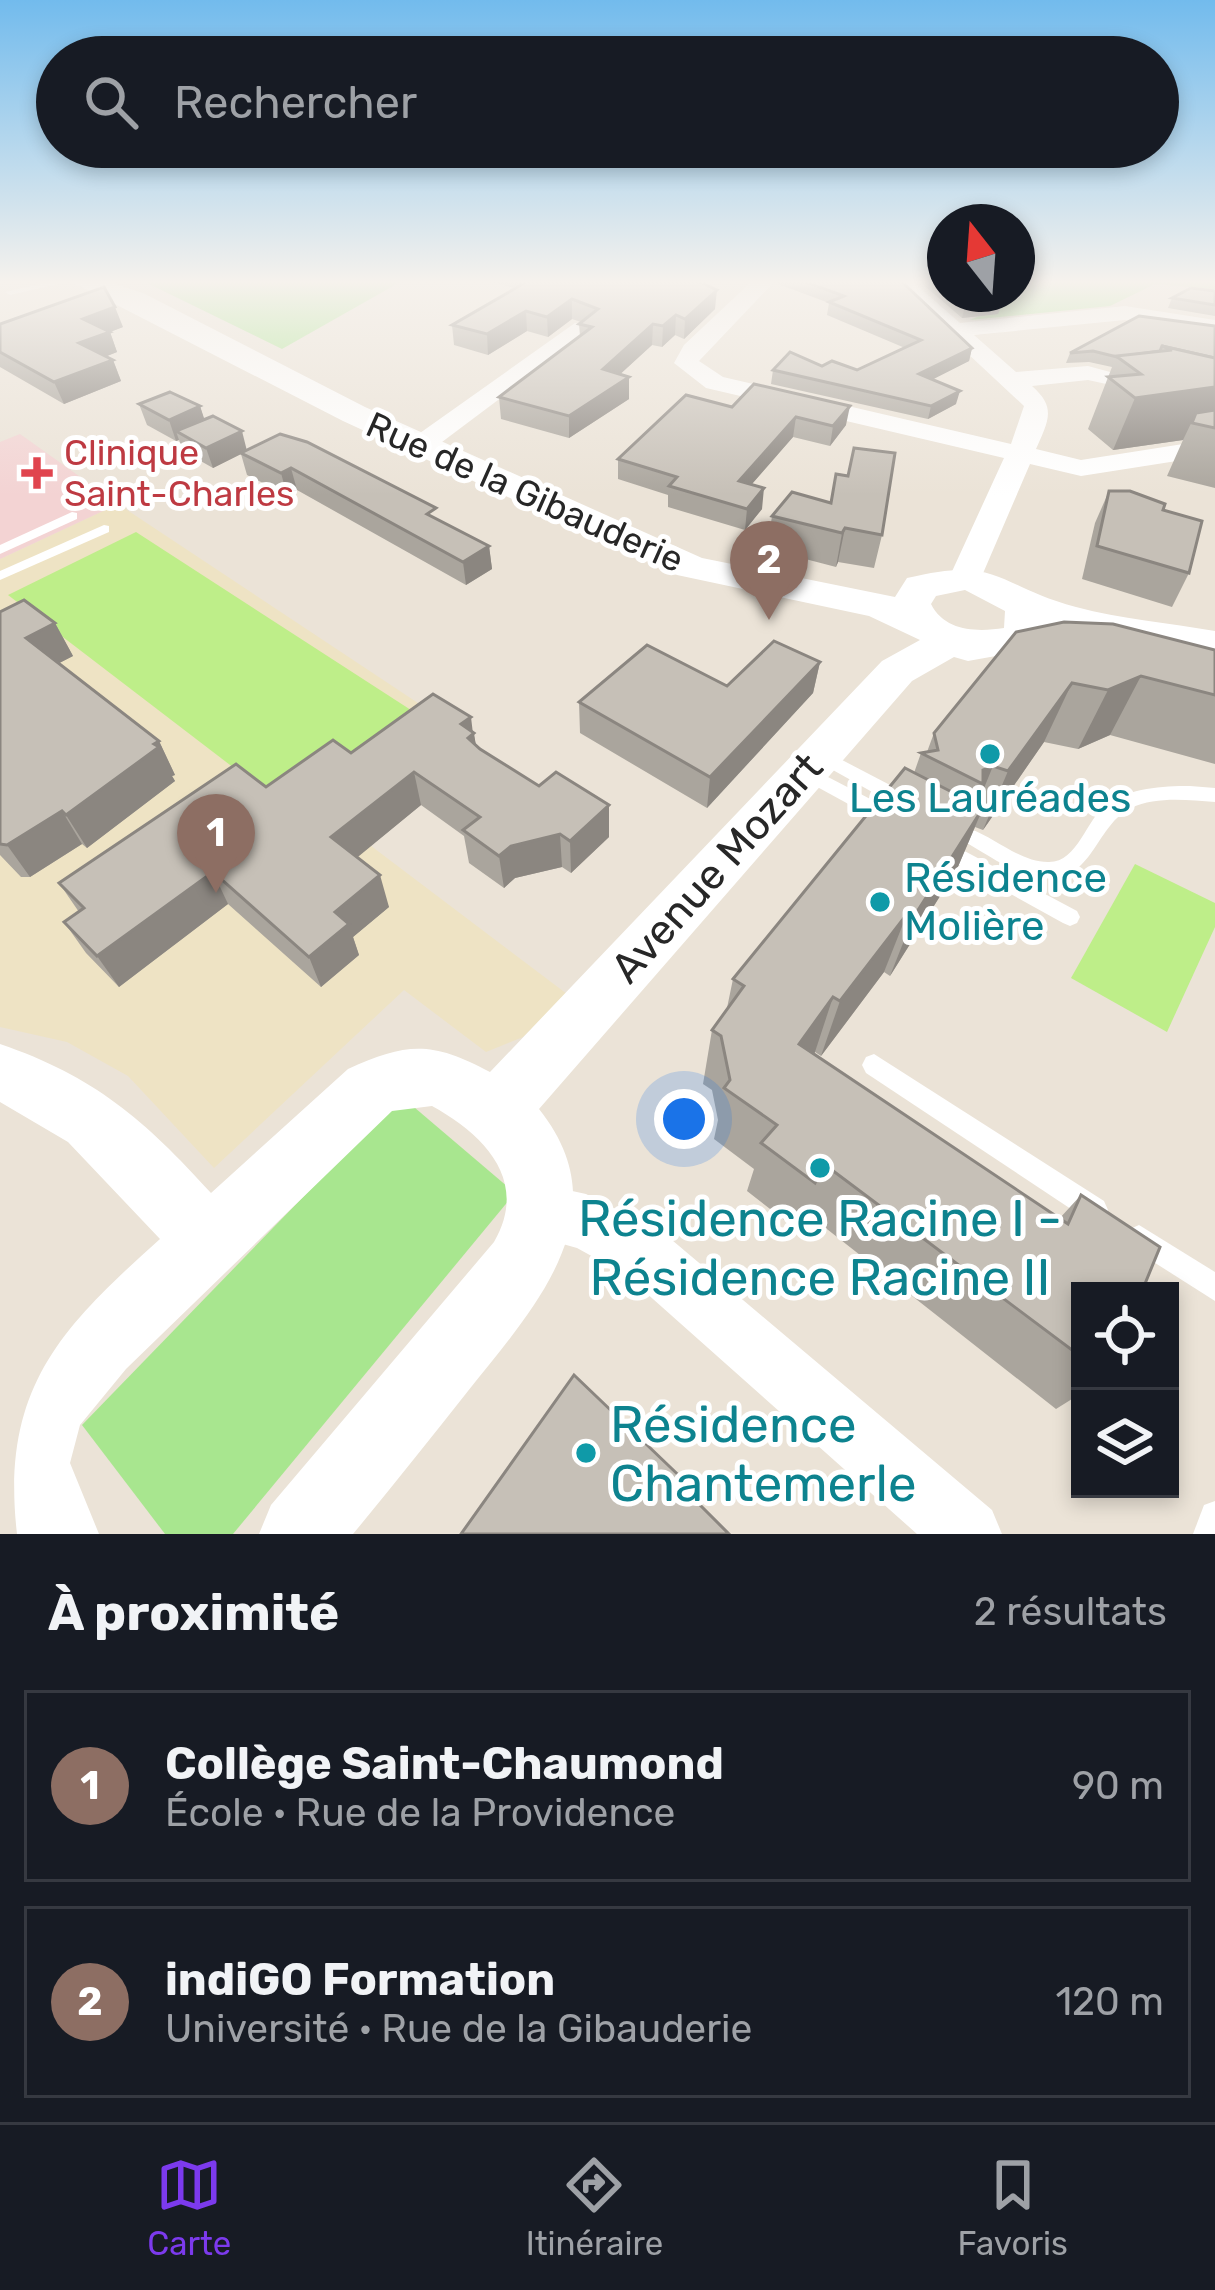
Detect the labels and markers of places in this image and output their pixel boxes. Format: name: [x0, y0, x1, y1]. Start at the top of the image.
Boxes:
place label: Clinique Saint-Charles: [64, 431, 294, 515]
marker: Clinique Saint-Charles: [21, 457, 53, 489]
pin: 2: [730, 521, 808, 620]
marker: Les Lauréades: [977, 741, 1003, 767]
place label: Les Lauréades: [849, 773, 1131, 823]
pin: 1: [177, 794, 255, 893]
place label: Résidence Molière: [904, 853, 1107, 951]
marker: Résidence Molière: [867, 889, 893, 915]
marker: Résidence Racine I - Résidence Racine II: [807, 1155, 833, 1181]
place label: Résidence Racine I - Résidence Racine II: [578, 1188, 1062, 1308]
place label: Résidence Chantemerle: [610, 1394, 916, 1514]
marker: Résidence Chantemerle: [573, 1440, 599, 1466]

